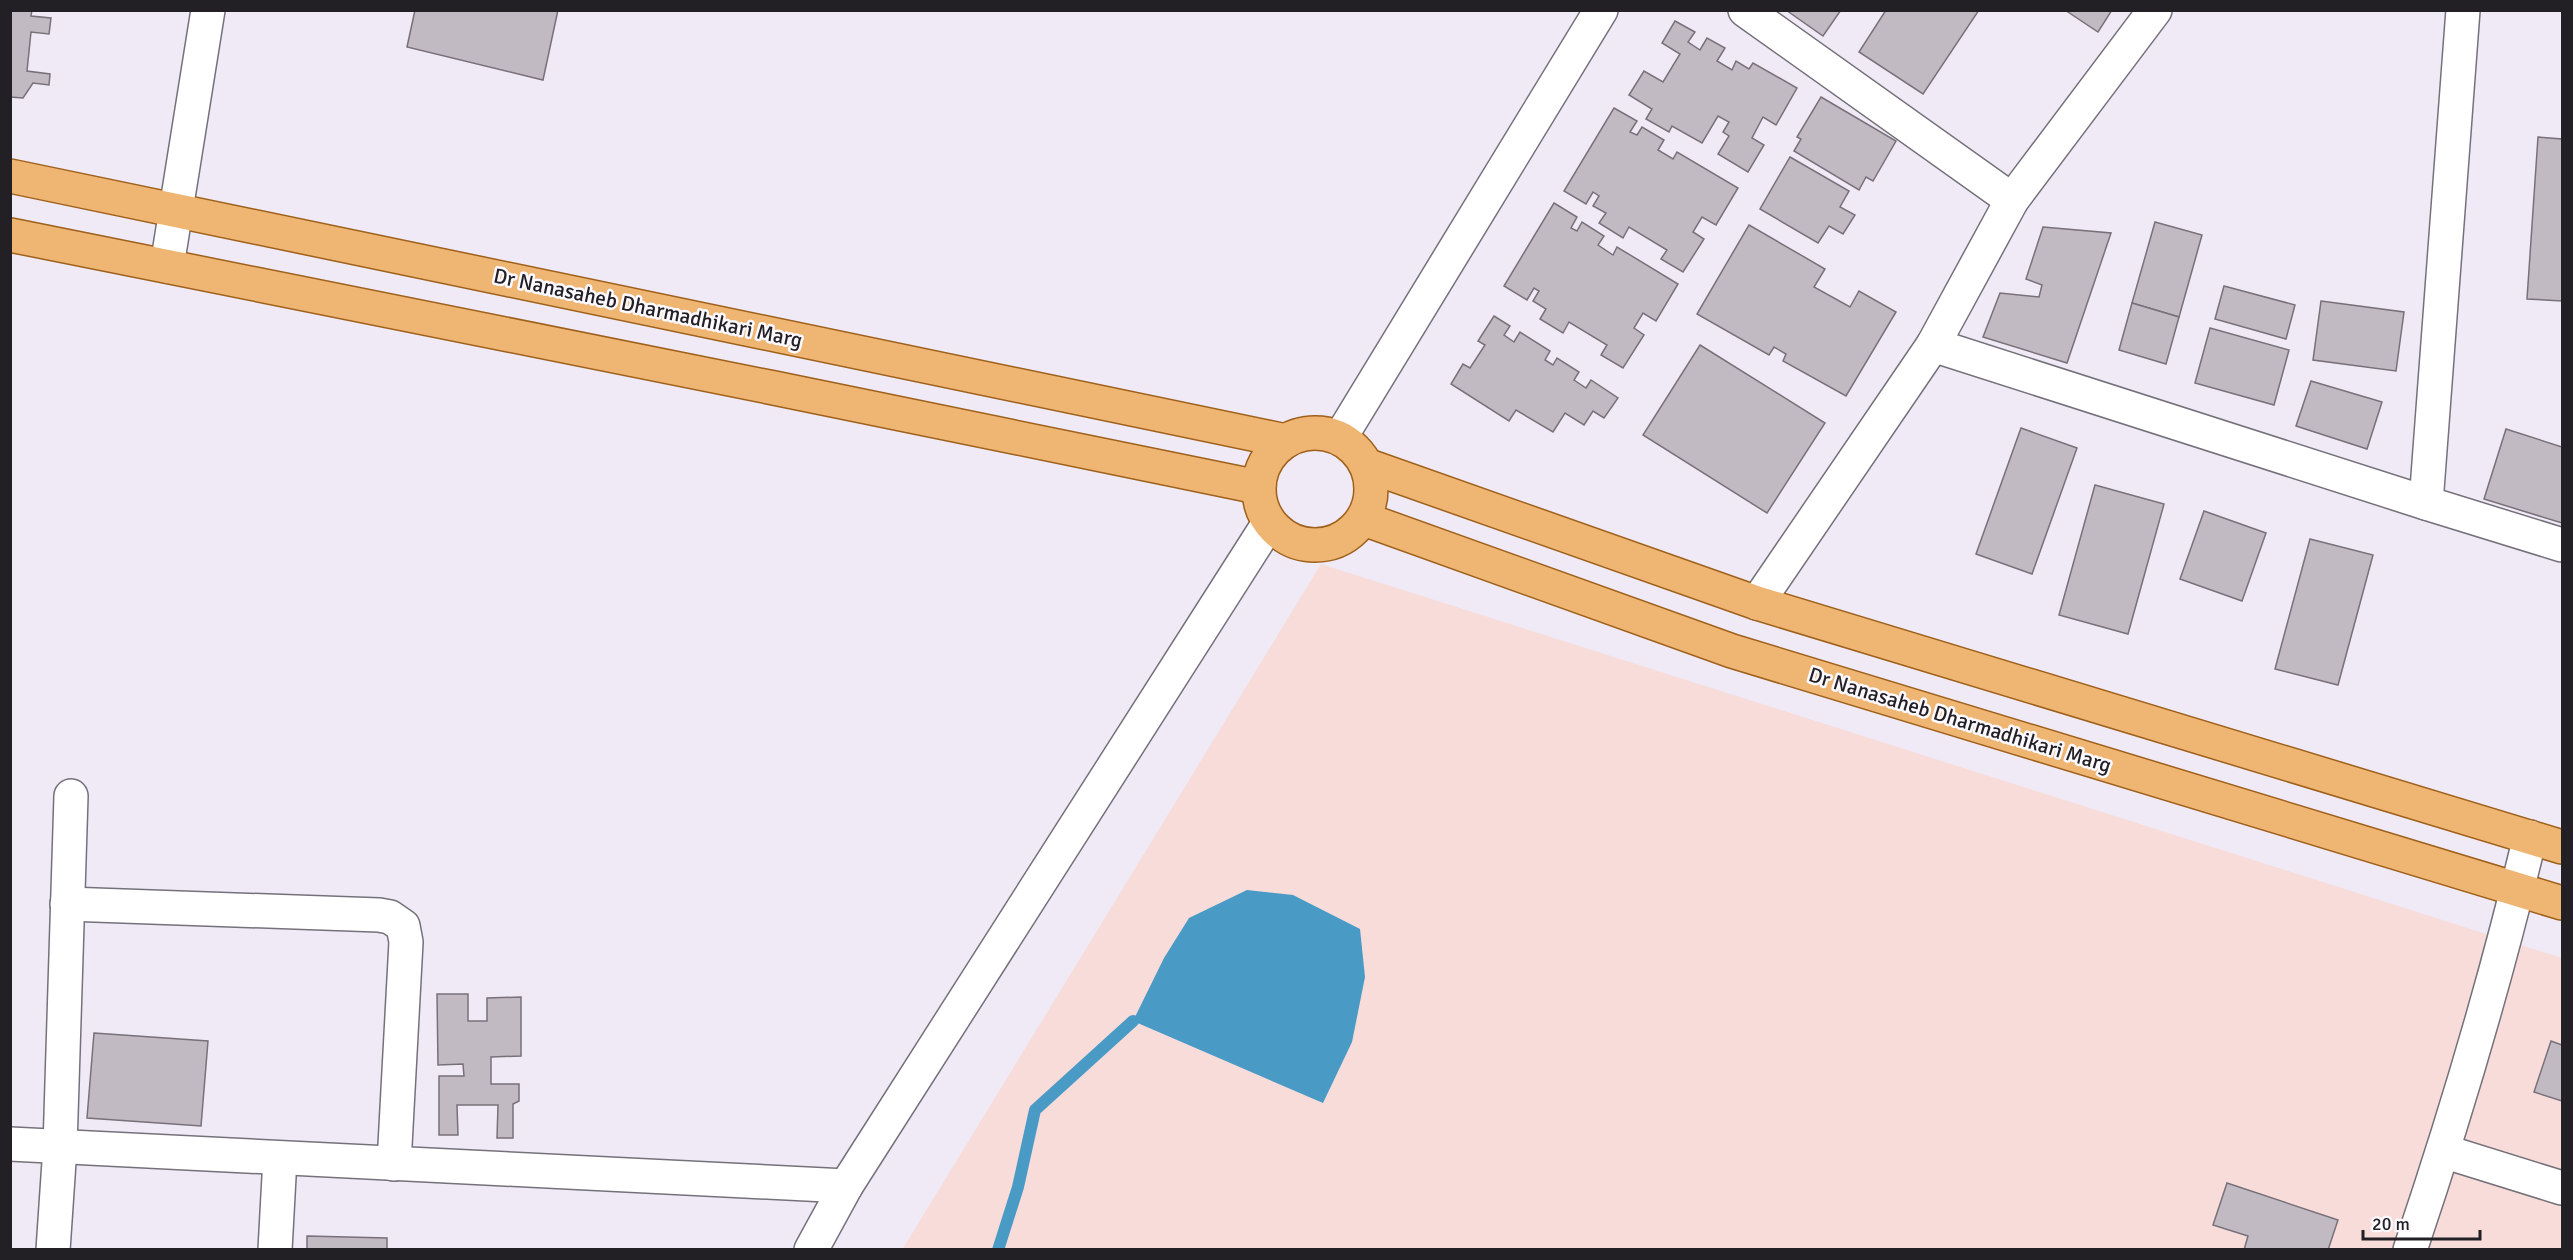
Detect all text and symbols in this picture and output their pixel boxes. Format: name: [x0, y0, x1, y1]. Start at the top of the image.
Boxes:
street label: Dr Nanasaheb Dharmadhikari Marg: [491, 263, 805, 353]
street label: Dr Nanasaheb Dharmadhikari Marg: [1805, 661, 2115, 779]
scale bar: [2363, 1203, 2480, 1241]
text: 20 m: [2372, 1213, 2410, 1235]

